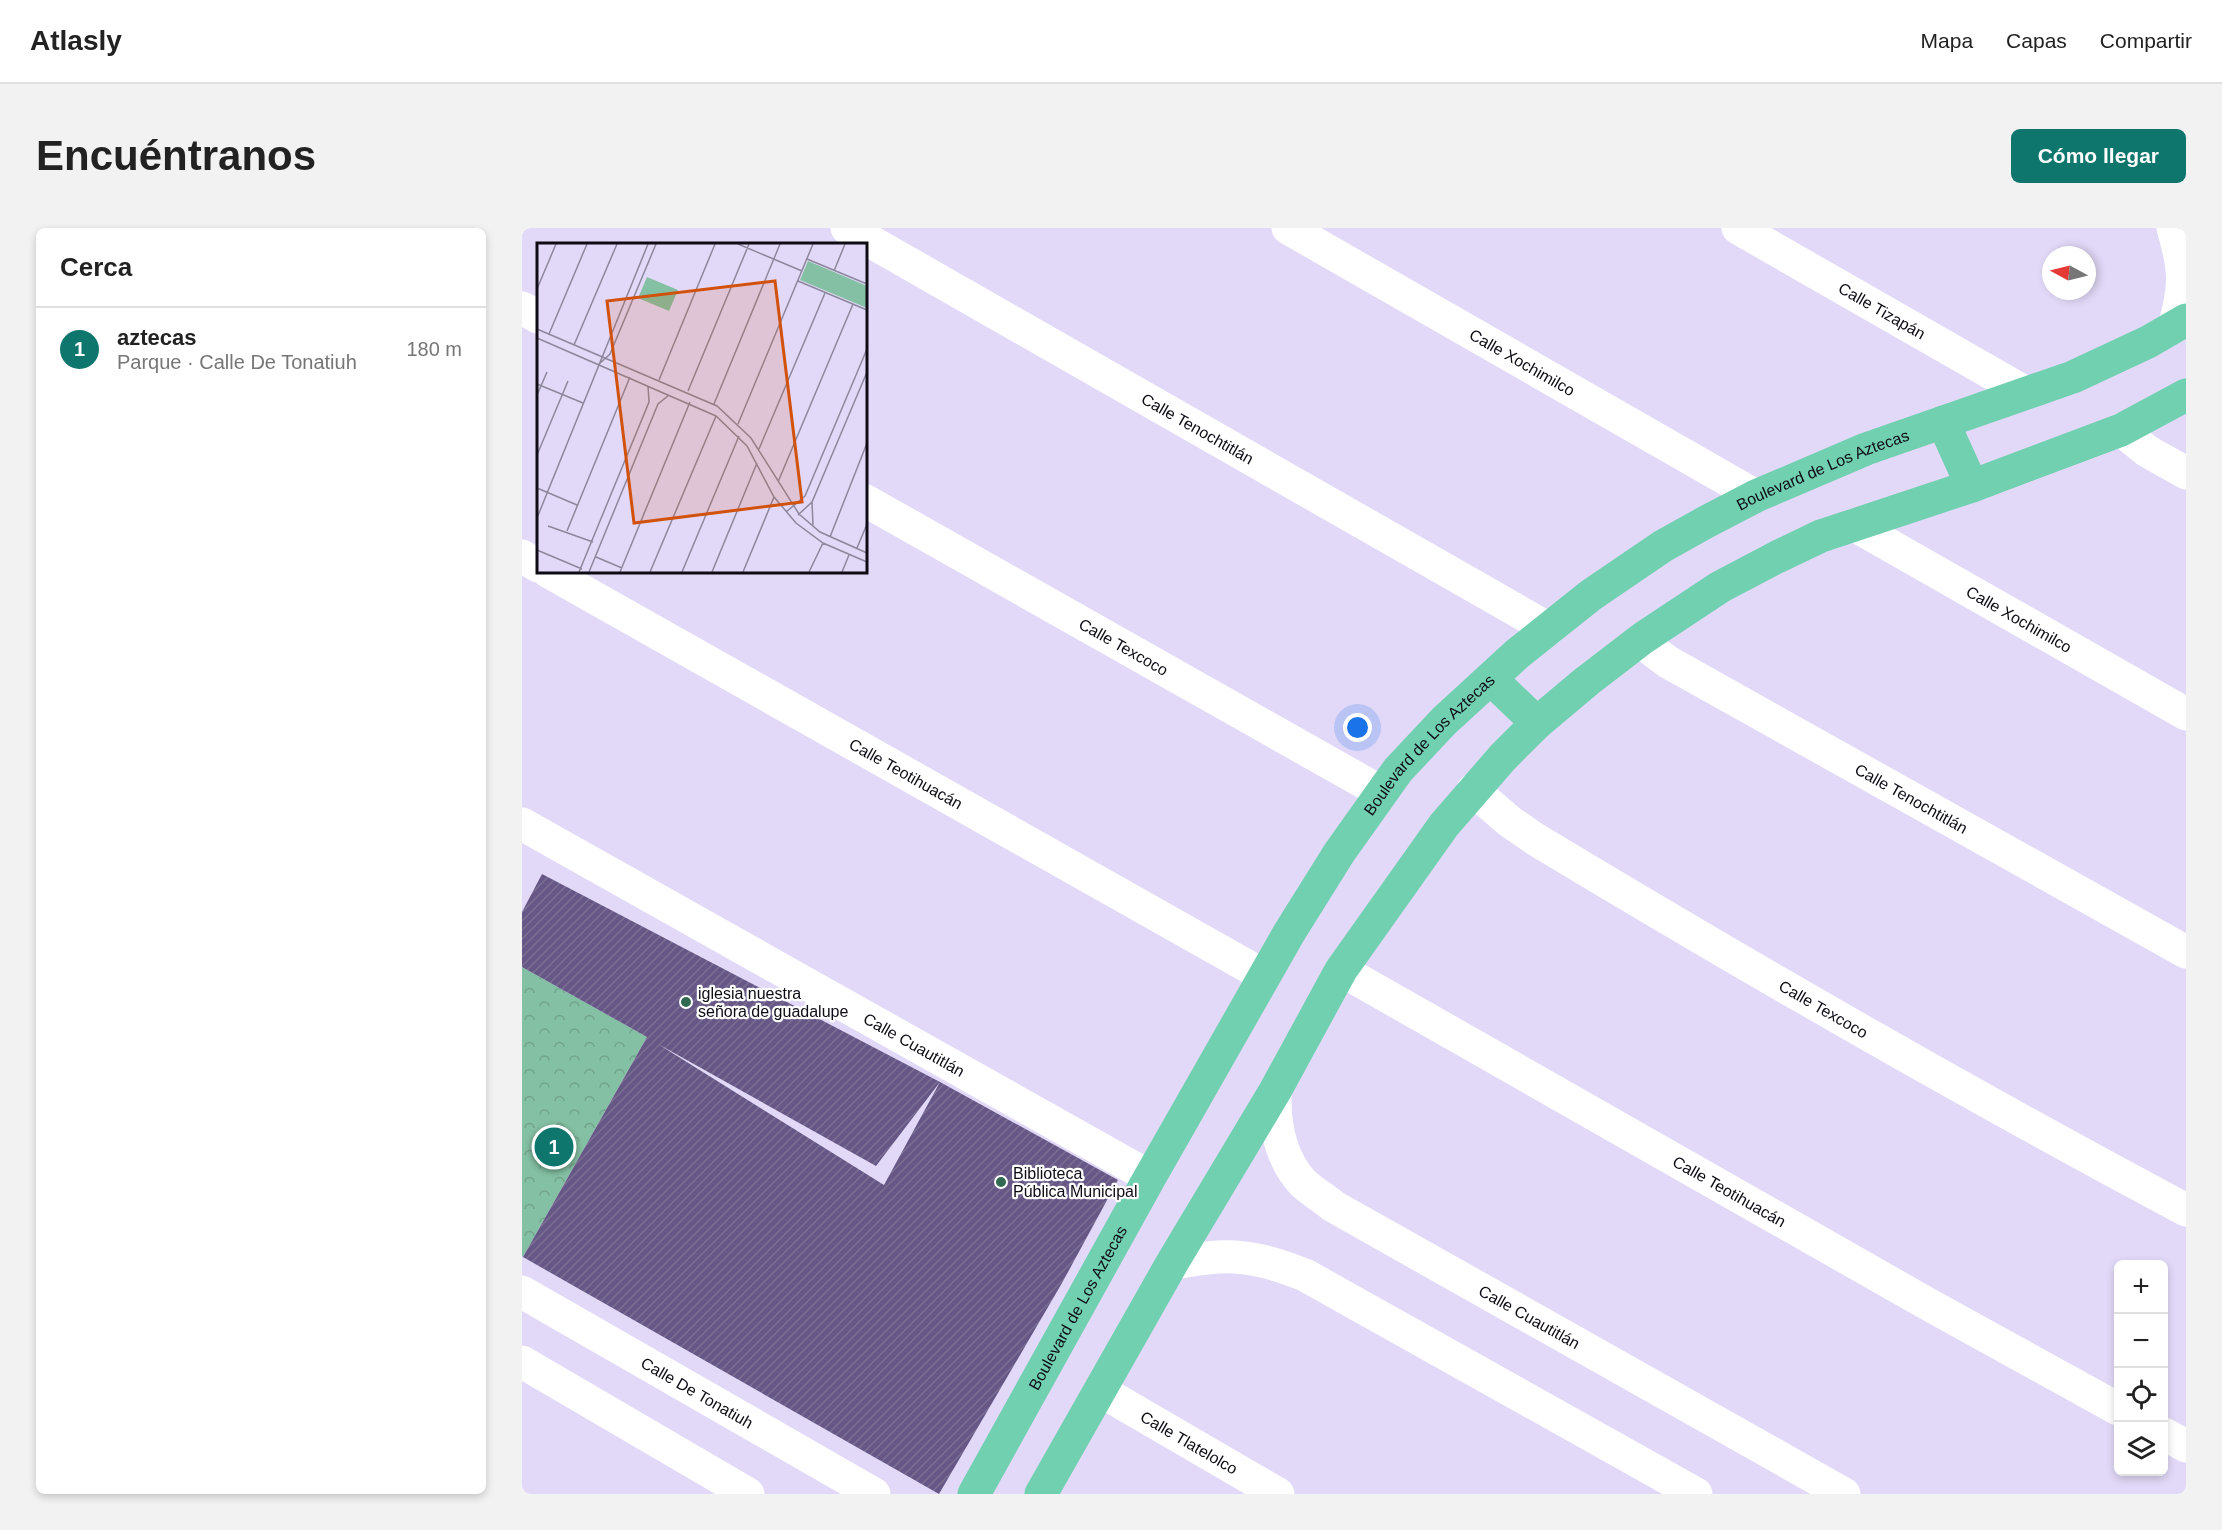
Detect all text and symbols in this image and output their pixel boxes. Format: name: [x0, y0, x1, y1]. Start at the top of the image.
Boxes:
text: Atlasly: [30, 25, 122, 56]
text: Mapa: [1921, 29, 1973, 52]
text: Capas: [2006, 29, 2067, 52]
text: Compartir: [2100, 29, 2192, 52]
button: Cómo llegar: [2011, 129, 2186, 183]
text: Encuéntranos: [36, 132, 316, 179]
inset map: [537, 243, 867, 573]
north arrow: [2042, 246, 2096, 300]
text: Cerca: [60, 252, 132, 282]
street label: Calle Tizapán: [1835, 279, 1928, 342]
text: aztecas: [117, 325, 197, 350]
street label: Calle Xochimilco: [1466, 326, 1578, 399]
text: 1: [74, 338, 85, 360]
text: 180 m: [406, 338, 462, 360]
text: Parque · Calle De Tonatiuh: [117, 351, 357, 373]
street label: Calle Tenochtitlán: [1139, 390, 1257, 467]
street label: Boulevard de Los Aztecas: [1734, 427, 1911, 514]
street label: Calle Xochimilco: [1963, 583, 2075, 656]
street label: Calle Texcoco: [1076, 615, 1171, 679]
street label: Boulevard de Los Aztecas: [1361, 671, 1498, 819]
your location: [1343, 713, 1372, 742]
street label: Calle Teotihuacán: [846, 735, 965, 813]
street label: Calle Tenochtitlán: [1852, 761, 1970, 837]
street label: Calle Texcoco: [1776, 977, 1871, 1041]
place label: iglesia nuestra señora de guadalupe: [698, 985, 848, 1020]
marker: iglesia nuestra señora de guadalupe: [679, 995, 693, 1009]
street label: Calle Cuautitlán: [861, 1010, 967, 1080]
pin: 1: [534, 1124, 573, 1170]
street label: Calle Teotihuacán: [1670, 1153, 1789, 1230]
place label: Biblioteca Pública Municipal: [1013, 1165, 1138, 1200]
marker: Biblioteca Pública Municipal: [994, 1175, 1008, 1189]
street label: Boulevard de Los Aztecas: [1025, 1223, 1130, 1393]
map controls: [2114, 1260, 2168, 1476]
button: +: [2114, 1260, 2168, 1314]
street label: Calle Cuautitlán: [1476, 1282, 1583, 1352]
button: −: [2114, 1314, 2168, 1368]
street label: Calle De Tonatiuh: [638, 1354, 756, 1432]
button: locate: [2114, 1368, 2168, 1422]
street label: Calle Tlatelolco: [1137, 1408, 1240, 1478]
button: layers: [2114, 1422, 2168, 1476]

